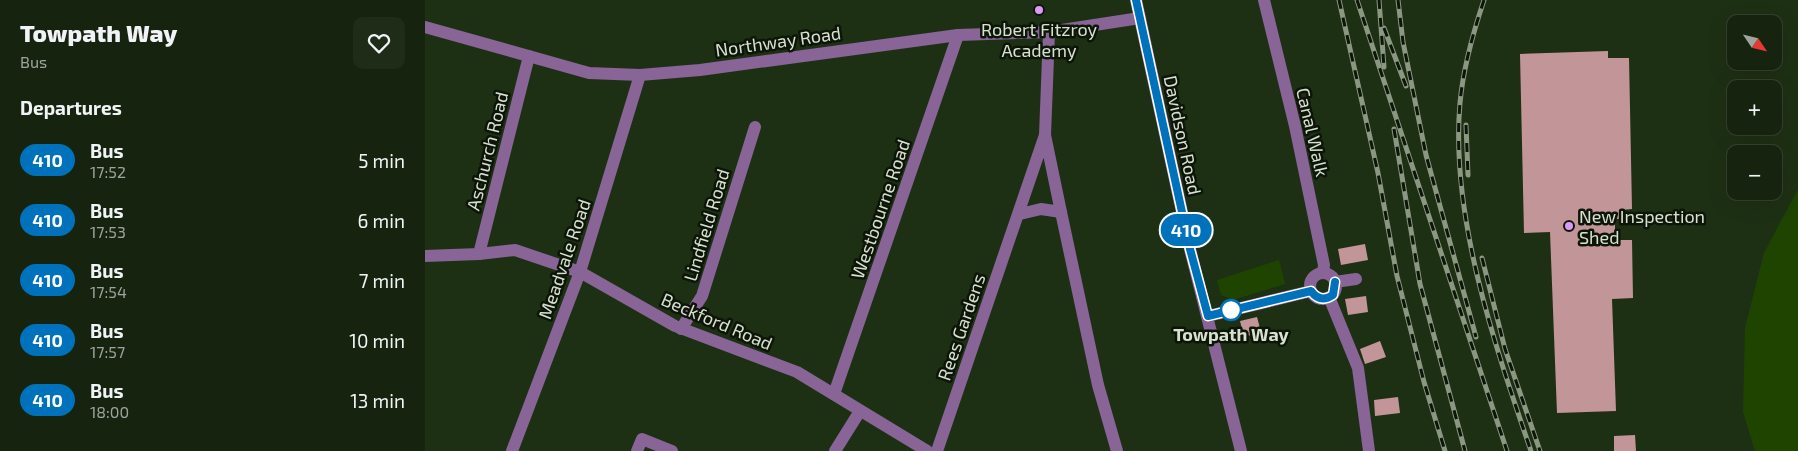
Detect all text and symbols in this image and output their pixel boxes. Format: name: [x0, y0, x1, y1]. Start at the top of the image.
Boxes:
marker: Robert Fitzroy Academy: [1033, 4, 1045, 16]
north arrow: [1727, 15, 1783, 70]
map controls: [1727, 15, 1782, 200]
button: heart: [353, 17, 405, 69]
text: Towpath Way: [20, 18, 177, 47]
place label: Robert Fitzroy Academy: [981, 18, 1098, 61]
street label: Northway Road: [714, 21, 842, 61]
text: Bus: [20, 52, 47, 71]
street label: Davidson Road: [1160, 73, 1206, 197]
button: +: [1727, 80, 1782, 135]
street label: Canal Walk: [1292, 85, 1334, 179]
street label: Aschurch Road: [462, 89, 512, 213]
text: Departures: [20, 96, 122, 119]
street label: Westbourne Road: [846, 136, 914, 282]
text: Bus: [90, 139, 124, 162]
button: −: [1727, 145, 1782, 200]
text: 410: [32, 149, 63, 171]
text: 5 min: [358, 149, 405, 172]
text: 17:52: [90, 162, 126, 181]
street label: Lindfield Road: [678, 166, 734, 284]
street label: Meadvale Road: [533, 196, 595, 322]
text: Bus: [90, 199, 124, 222]
place label: New Inspection Shed: [1579, 205, 1705, 248]
text: 410: [32, 209, 63, 231]
text: 6 min: [357, 209, 405, 232]
line badge: 410: [1157, 214, 1215, 246]
text: 410: [1171, 219, 1201, 241]
marker: New Inspection Shed: [1563, 220, 1575, 232]
text: 17:53: [90, 222, 126, 241]
text: Bus: [90, 259, 124, 282]
text: 410: [32, 269, 63, 291]
text: 7 min: [359, 269, 405, 292]
street label: Rees Gardens: [932, 271, 990, 383]
text: 17:54: [90, 282, 127, 301]
street label: Beckford Road: [658, 288, 776, 354]
marker: Towpath Way: [1220, 299, 1242, 321]
text: Bus: [90, 319, 124, 342]
place label: Towpath Way: [1173, 323, 1290, 345]
text: 410: [32, 329, 63, 351]
text: 10 min: [349, 329, 405, 352]
text: 17:57: [90, 342, 125, 361]
text: Bus: [90, 379, 124, 402]
text: 410: [32, 389, 63, 411]
text: 13 min: [350, 389, 405, 412]
text: 18:00: [90, 402, 129, 421]

